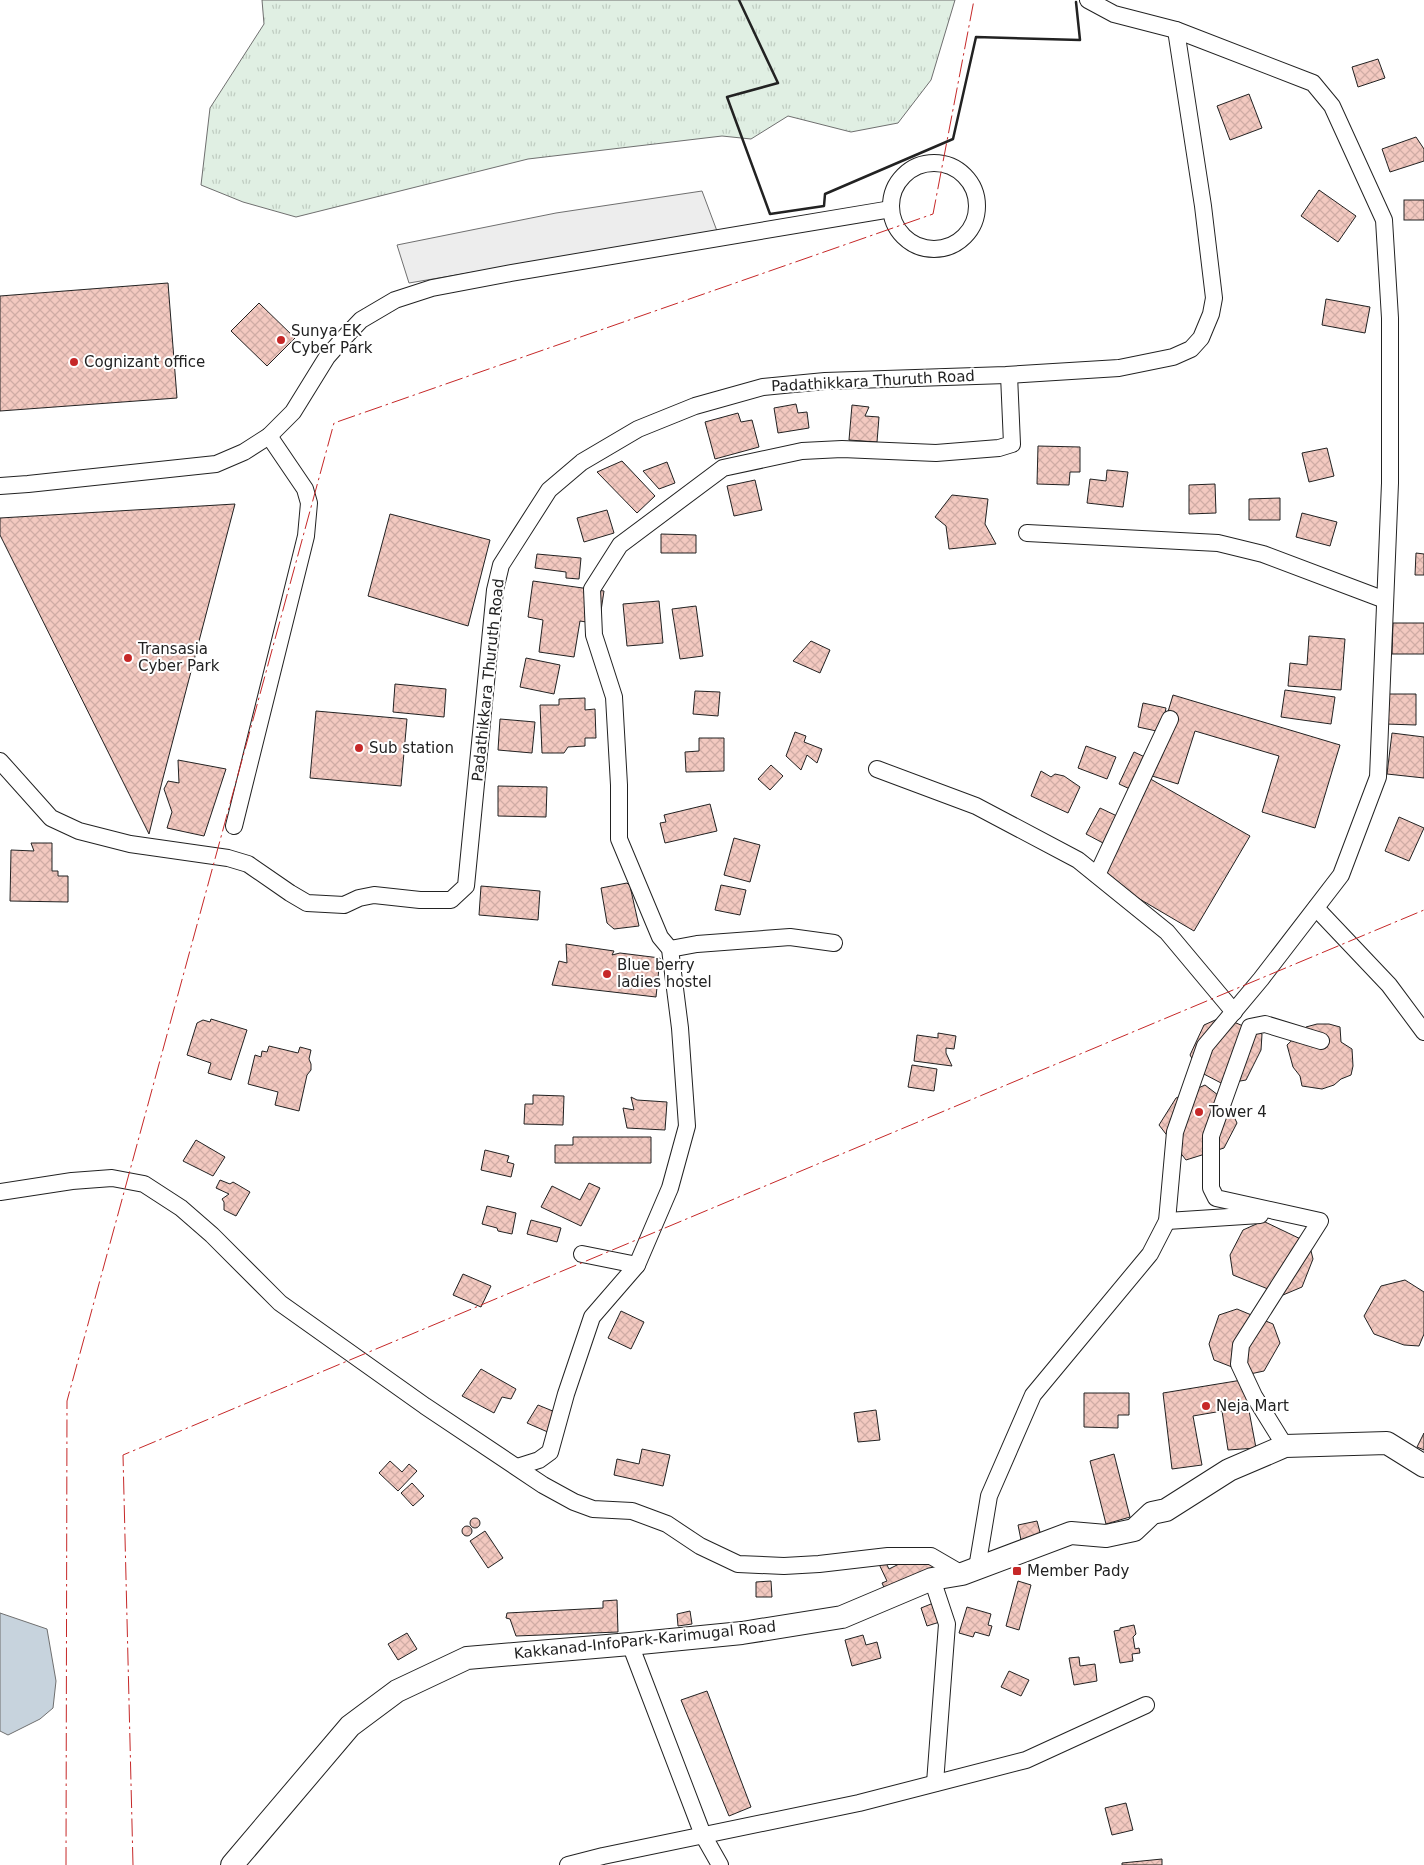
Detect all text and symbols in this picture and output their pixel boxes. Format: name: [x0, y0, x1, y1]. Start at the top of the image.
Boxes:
place label: Sunya EK Cyber Park: [291, 322, 373, 357]
marker: Sunya EK Cyber Park: [275, 334, 287, 346]
place label: Cognizant office: [84, 353, 205, 371]
marker: Cognizant office: [68, 356, 80, 368]
street label: Padathikkara Thuruth Road: [771, 367, 975, 395]
street label: Padathikkara Thuruth Road: [468, 578, 508, 782]
place label: Transasia Cyber Park: [137, 640, 220, 675]
marker: Transasia Cyber Park: [122, 652, 134, 664]
place label: Sub station: [369, 739, 454, 757]
marker: Sub station: [353, 742, 365, 754]
place label: Blue berry ladies hostel: [617, 956, 712, 991]
marker: Blue berry ladies hostel: [601, 968, 613, 980]
place label: Tower 4: [1208, 1103, 1267, 1121]
marker: Tower 4: [1193, 1106, 1205, 1118]
place label: Neja Mart: [1216, 1397, 1289, 1415]
marker: Neja Mart: [1200, 1400, 1212, 1412]
place label: Member Pady: [1027, 1562, 1130, 1580]
marker: Member Pady: [1011, 1565, 1023, 1577]
street label: Kakkanad-InfoPark-Karimugal Road: [513, 1617, 777, 1663]

